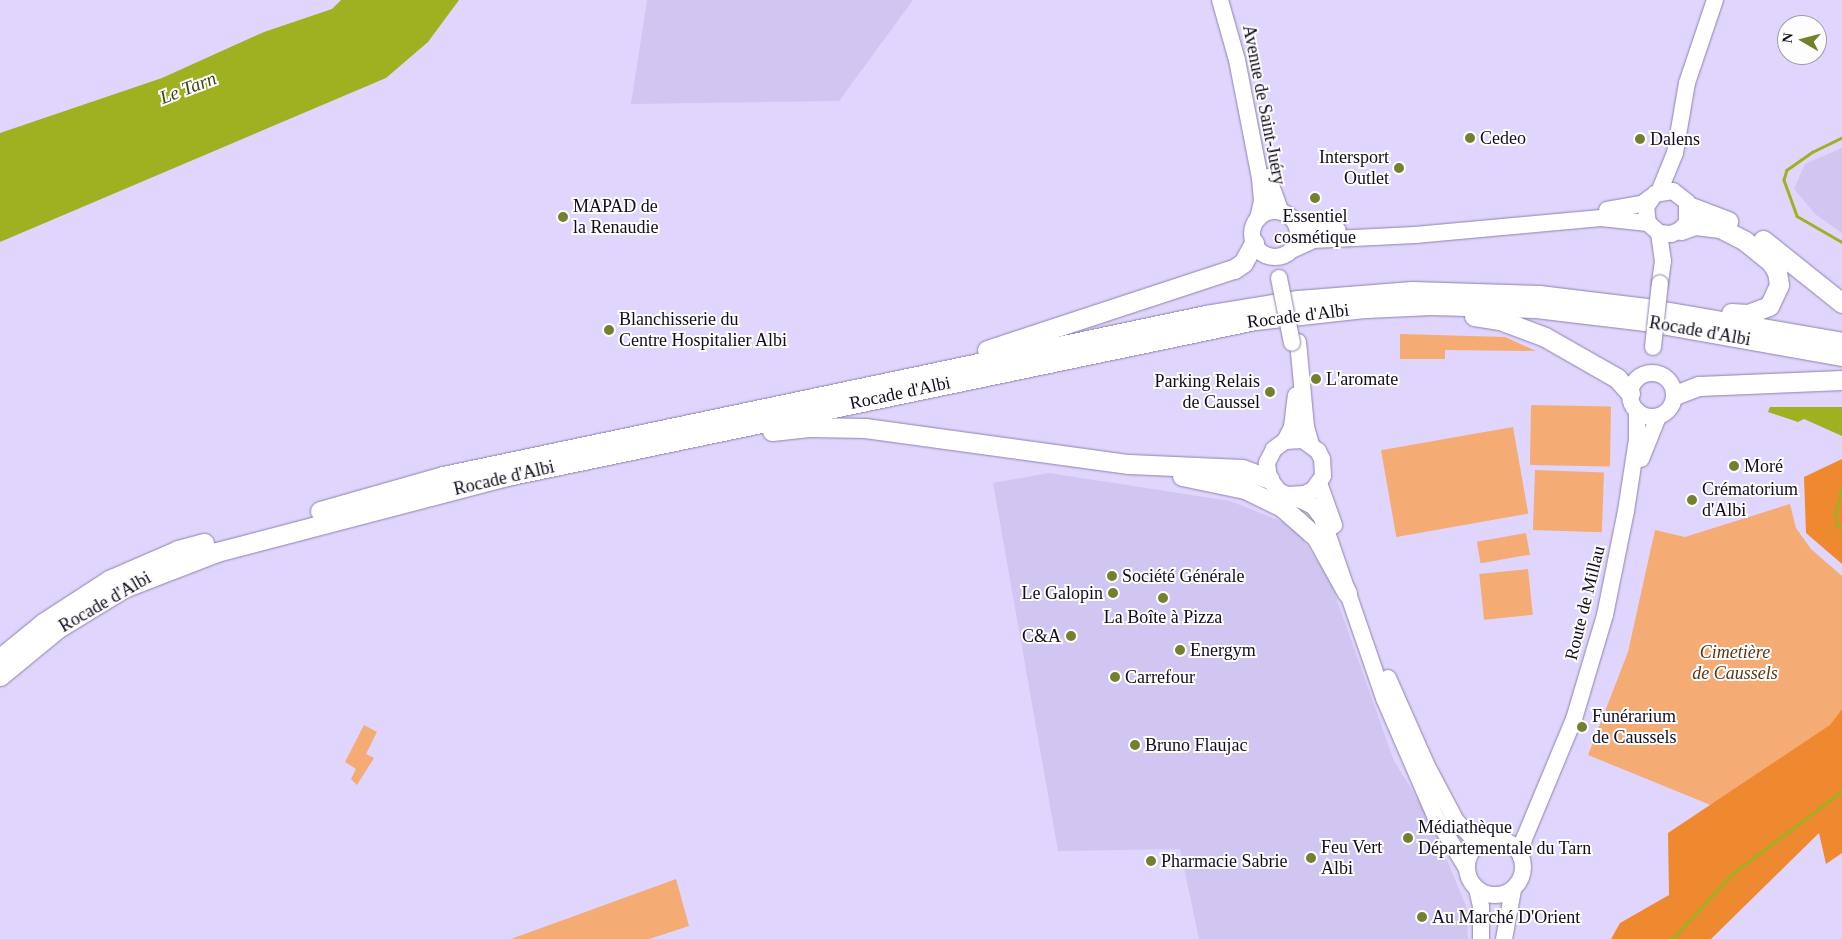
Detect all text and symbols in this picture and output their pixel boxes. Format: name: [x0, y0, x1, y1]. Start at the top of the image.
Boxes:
north arrow: [1777, 15, 1827, 65]
street label: Avenue de Saint-Juéry: [1238, 23, 1290, 187]
text: N: [1780, 32, 1796, 44]
water label: Le Tarn: [156, 67, 220, 109]
place label: Cedeo: [1480, 127, 1526, 149]
place label: Dalens: [1650, 128, 1700, 150]
marker: Cedeo: [1464, 132, 1476, 144]
marker: Dalens: [1634, 133, 1646, 145]
place label: Intersport Outlet: [1319, 147, 1389, 190]
marker: Intersport Outlet: [1393, 162, 1405, 174]
marker: Essentiel cosmétique: [1309, 192, 1321, 204]
place label: MAPAD de la Renaudie: [573, 196, 658, 238]
place label: Essentiel cosmétique: [1274, 206, 1356, 248]
marker: MAPAD de la Renaudie: [557, 211, 569, 223]
street label: Rocade d'Albi: [1246, 299, 1350, 333]
place label: Blanchisserie du Centre Hospitalier Albi: [619, 309, 788, 352]
street label: Rocade d'Albi: [1648, 311, 1752, 351]
marker: Blanchisserie du Centre Hospitalier Albi: [603, 324, 615, 336]
place label: L'aromate: [1326, 368, 1398, 390]
place label: Parking Relais de Caussel: [1155, 371, 1260, 414]
street label: Rocade d'Albi: [848, 372, 952, 414]
marker: L'aromate: [1310, 373, 1322, 385]
marker: Parking Relais de Caussel: [1264, 386, 1276, 398]
place label: Moré: [1744, 455, 1783, 477]
street label: Rocade d'Albi: [452, 456, 556, 500]
marker: Moré: [1728, 460, 1740, 472]
place label: Crématorium d'Albi: [1702, 479, 1798, 522]
marker: Crématorium d'Albi: [1686, 494, 1698, 506]
street label: Route de Millau: [1560, 544, 1610, 662]
place label: Société Générale: [1122, 565, 1244, 587]
street label: Rocade d'Albi: [55, 567, 155, 637]
marker: Société Générale: [1106, 570, 1118, 582]
place label: Le Galopin: [1022, 582, 1103, 604]
marker: Le Galopin: [1107, 587, 1119, 599]
marker: La Boîte à Pizza: [1157, 592, 1169, 604]
place label: La Boîte à Pizza: [1104, 606, 1222, 628]
place label: C&A: [1022, 625, 1061, 647]
marker: C&A: [1065, 630, 1077, 642]
place label: Energym: [1190, 639, 1256, 661]
park label: Cimetière de Caussels: [1692, 642, 1778, 684]
marker: Energym: [1174, 644, 1186, 656]
place label: Carrefour: [1125, 666, 1195, 688]
marker: Carrefour: [1109, 671, 1121, 683]
place label: Funérarium de Caussels: [1592, 706, 1676, 749]
marker: Funérarium de Caussels: [1576, 721, 1588, 733]
place label: Bruno Flaujac: [1145, 734, 1247, 756]
marker: Bruno Flaujac: [1129, 739, 1141, 751]
place label: Médiathèque Départementale du Tarn: [1418, 817, 1592, 860]
marker: Médiathèque Départementale du Tarn: [1402, 832, 1414, 844]
place label: Feu Vert Albi: [1321, 837, 1382, 880]
place label: Pharmacie Sabrie: [1161, 850, 1287, 872]
marker: Feu Vert Albi: [1305, 852, 1317, 864]
marker: Pharmacie Sabrie: [1145, 855, 1157, 867]
place label: Au Marché D'Orient: [1432, 906, 1580, 928]
marker: Au Marché D'Orient: [1416, 911, 1428, 923]

